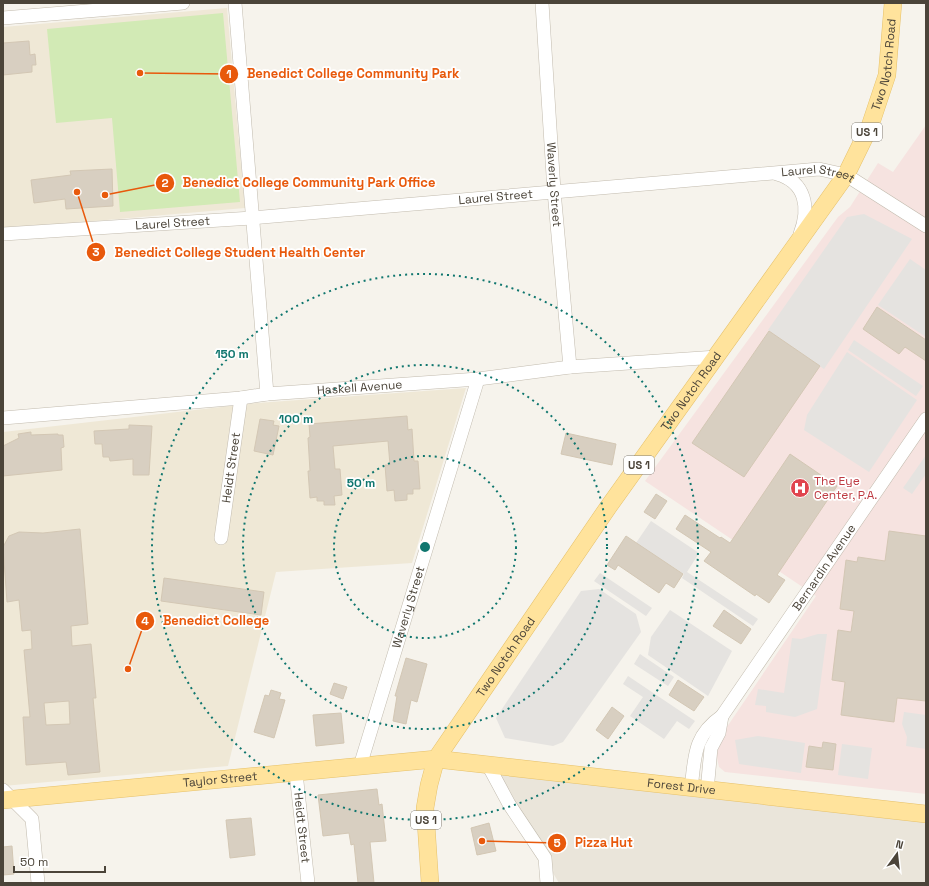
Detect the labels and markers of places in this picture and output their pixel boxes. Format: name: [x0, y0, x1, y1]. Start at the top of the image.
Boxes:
callout: Benedict College Community Park: [219, 61, 468, 86]
callout: Benedict College Community Park Office: [155, 170, 444, 195]
callout: Benedict College Student Health Center: [86, 240, 373, 265]
place label: The Eye Center, P.A.: [814, 473, 877, 503]
hospital icon: The Eye Center, P.A.: [789, 477, 811, 499]
centre of rings: [418, 540, 432, 554]
callout: Benedict College: [135, 608, 277, 633]
callout: Pizza Hut: [547, 830, 641, 855]

